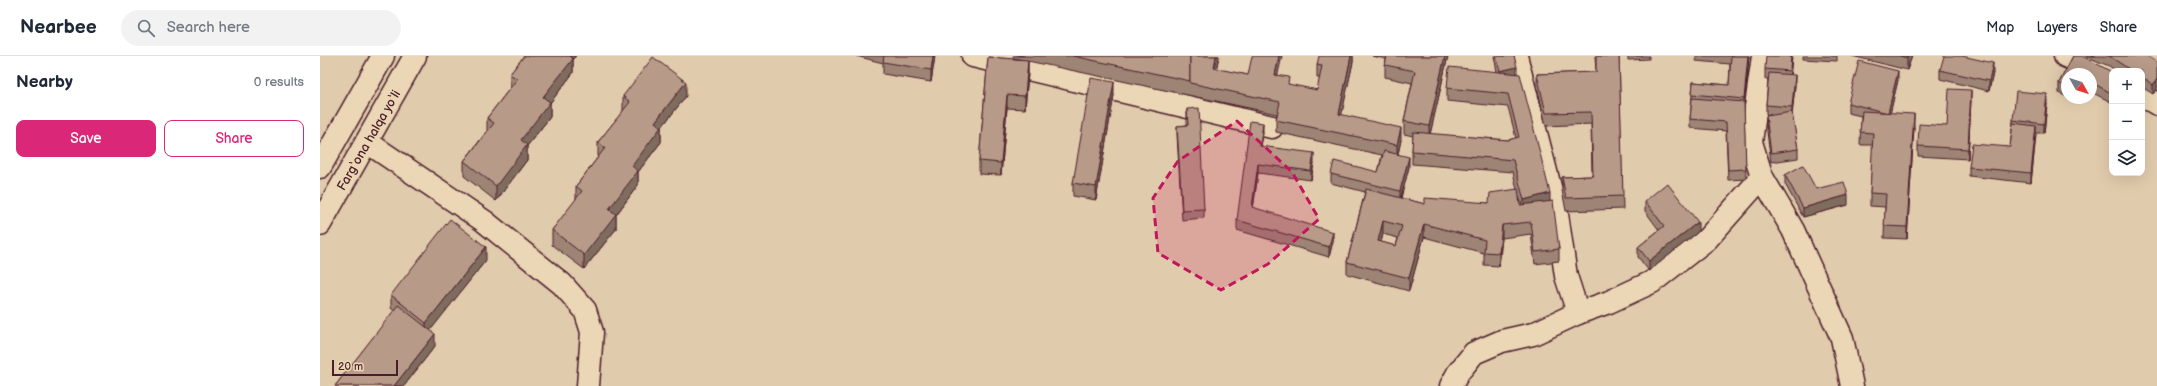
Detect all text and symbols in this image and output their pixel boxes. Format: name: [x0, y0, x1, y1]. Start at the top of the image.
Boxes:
search box: [121, 10, 401, 46]
text: Nearbee: [20, 16, 97, 39]
icon: search: [135, 17, 157, 39]
text: Search here: [167, 18, 250, 37]
text: Map: [1986, 19, 2014, 36]
text: Layers: [2036, 19, 2078, 36]
text: Share: [2100, 19, 2137, 36]
north arrow: [2061, 68, 2097, 104]
map controls: [2109, 68, 2145, 176]
button: +: [2109, 68, 2145, 104]
text: Nearby: [16, 72, 73, 92]
text: 0 results: [254, 74, 304, 90]
street label: Farg‘ona halqa yo‘li: [334, 87, 404, 194]
button: −: [2109, 104, 2145, 140]
button: Save: [16, 120, 156, 157]
button: Share: [164, 120, 304, 157]
button: layers: [2109, 140, 2145, 176]
scale bar: [332, 358, 398, 377]
text: 20 m: [338, 360, 363, 373]

